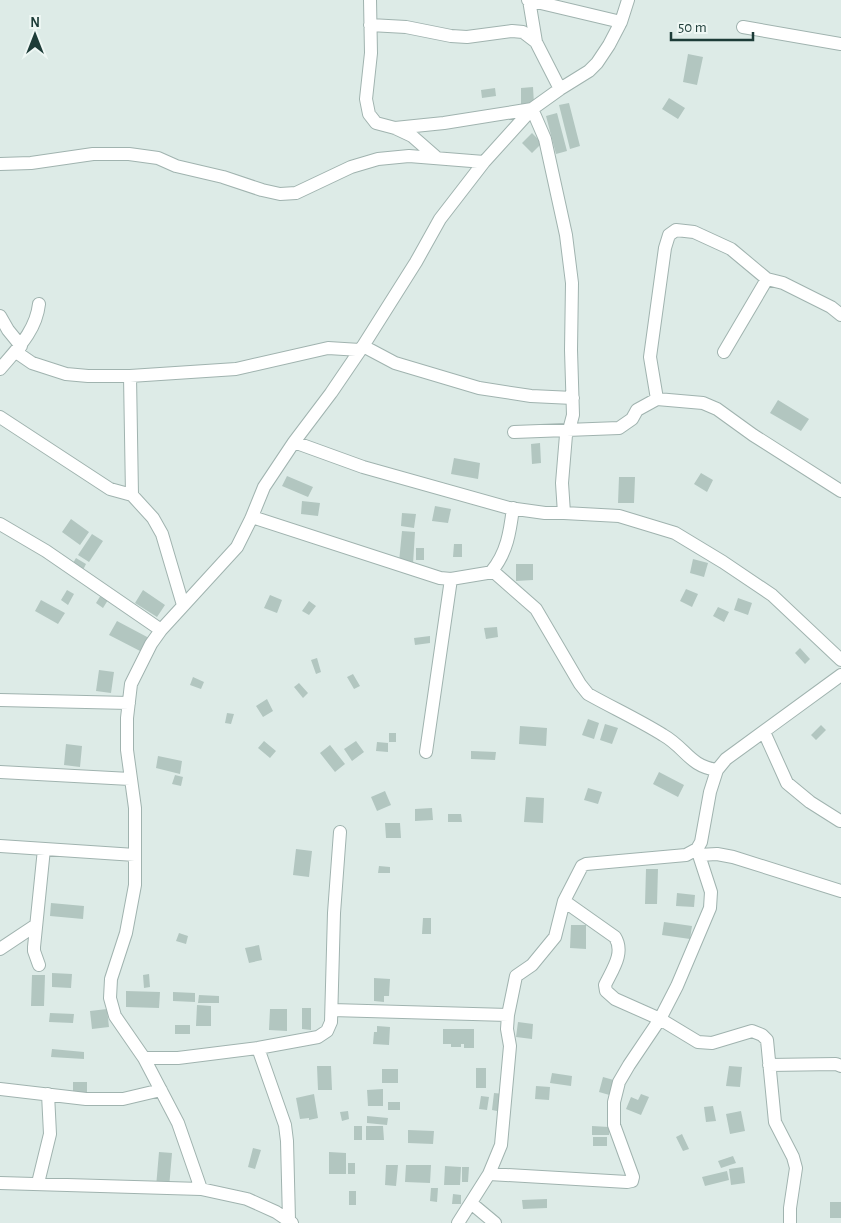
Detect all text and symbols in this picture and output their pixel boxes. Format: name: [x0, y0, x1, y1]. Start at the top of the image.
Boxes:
north arrow: [10, 10, 60, 60]
scale bar: [671, 10, 754, 42]
text: N: [30, 16, 40, 30]
text: 50 m: [678, 20, 707, 35]

